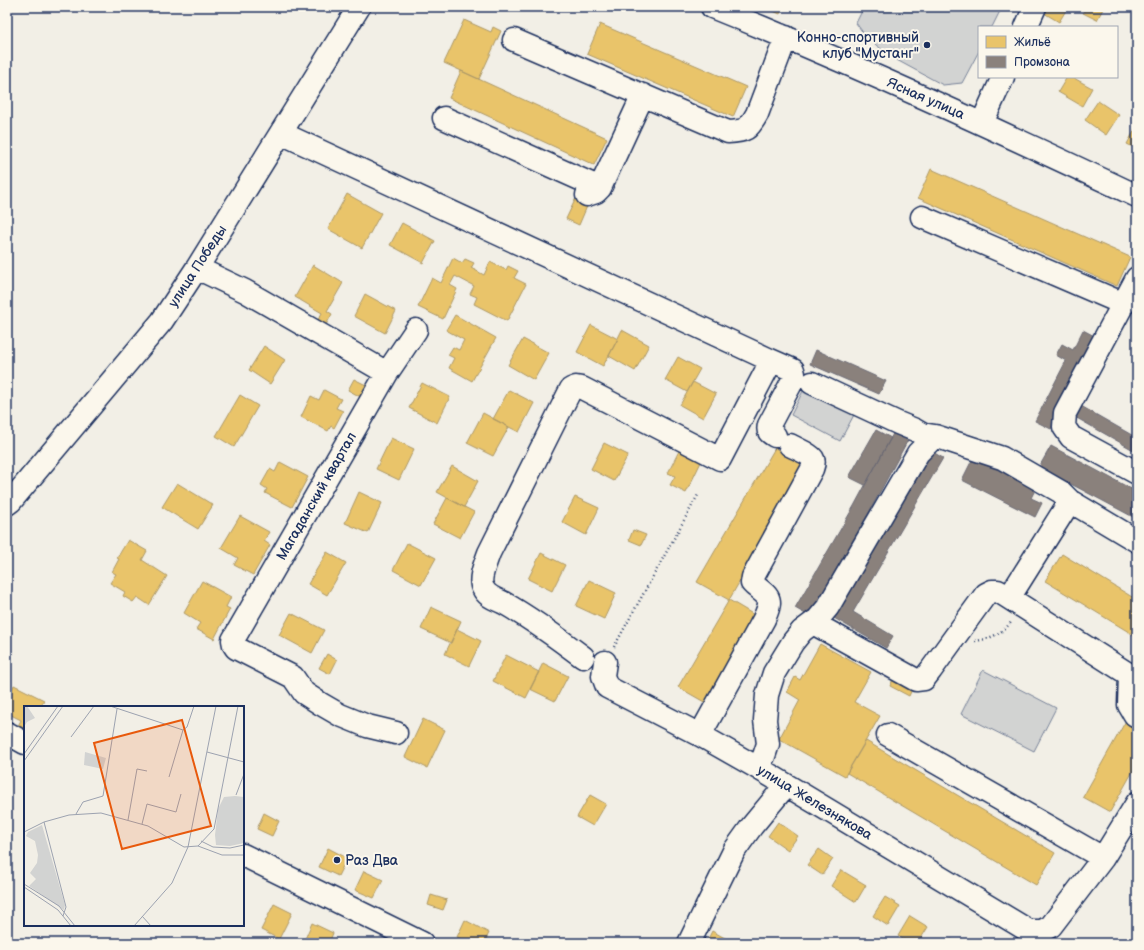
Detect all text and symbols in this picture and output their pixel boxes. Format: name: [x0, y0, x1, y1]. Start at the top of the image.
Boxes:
legend: [978, 26, 1118, 78]
place label: Конно-спортивный клуб "Мустанг": [797, 29, 919, 62]
text: Жильё: [1014, 35, 1051, 50]
marker: Конно-спортивный клуб "Мустанг": [922, 40, 932, 50]
text: Промзона: [1014, 55, 1070, 70]
street label: Ясная улица: [884, 74, 968, 123]
street label: улица Победы: [165, 222, 230, 310]
street label: Магаданский квартал: [273, 429, 360, 563]
inset map: [24, 706, 244, 926]
street label: улица Железнякова: [754, 761, 876, 844]
place label: Раз Два: [345, 852, 399, 869]
marker: Раз Два: [332, 855, 342, 865]

